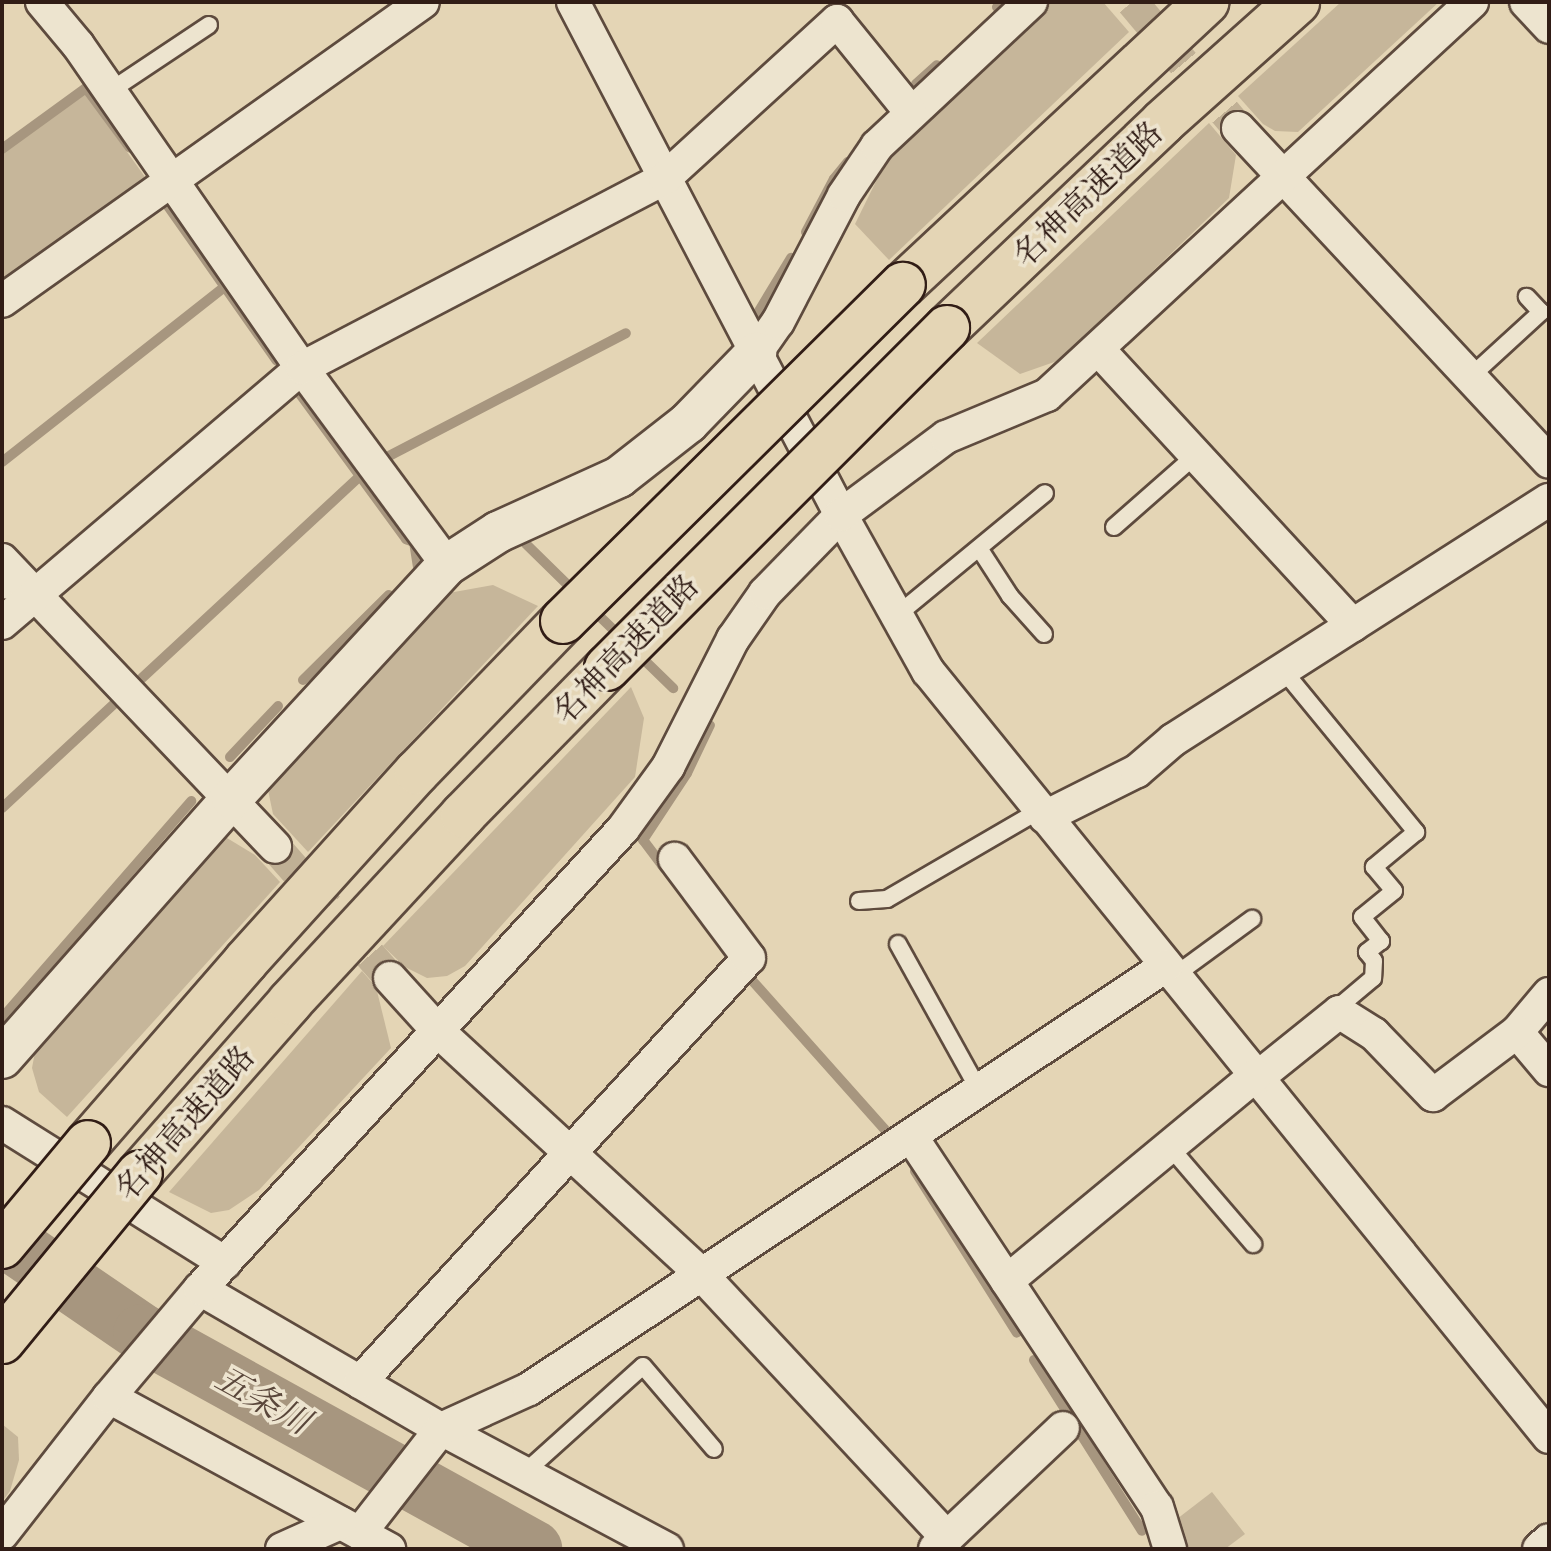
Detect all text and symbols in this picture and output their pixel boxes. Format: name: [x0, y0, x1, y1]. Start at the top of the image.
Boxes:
street label: 名神高速道路: [1006, 114, 1170, 274]
street label: 名神高速道路: [546, 567, 706, 731]
street label: 名神高速道路: [108, 1038, 262, 1208]
water label: 五条川: [209, 1357, 317, 1443]

